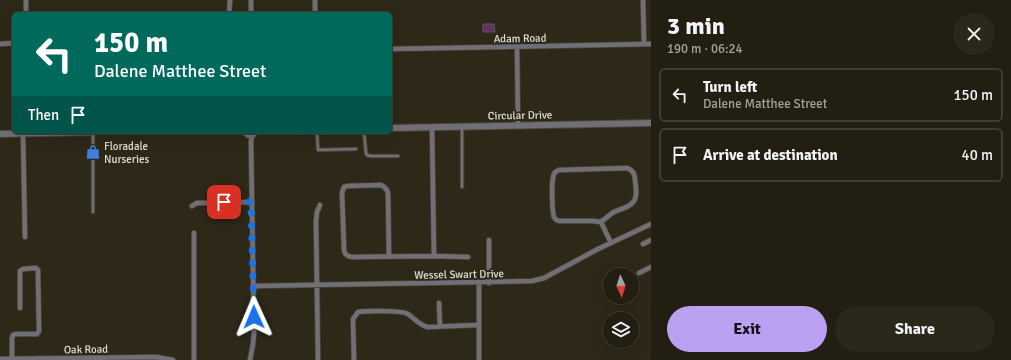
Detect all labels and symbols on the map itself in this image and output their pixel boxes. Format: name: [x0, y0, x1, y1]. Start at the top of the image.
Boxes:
street label: Adam Road: [494, 32, 547, 45]
street label: Circular Drive: [488, 108, 552, 123]
place label: Floradale Nurseries: [104, 140, 150, 166]
shop icon: Floradale Nurseries: [85, 144, 101, 160]
pin: [207, 185, 241, 219]
street label: Wessel Swart Drive: [414, 267, 504, 282]
north arrow: [603, 268, 639, 304]
position arrow: [233, 296, 275, 338]
street label: Oak Road: [64, 343, 108, 356]

